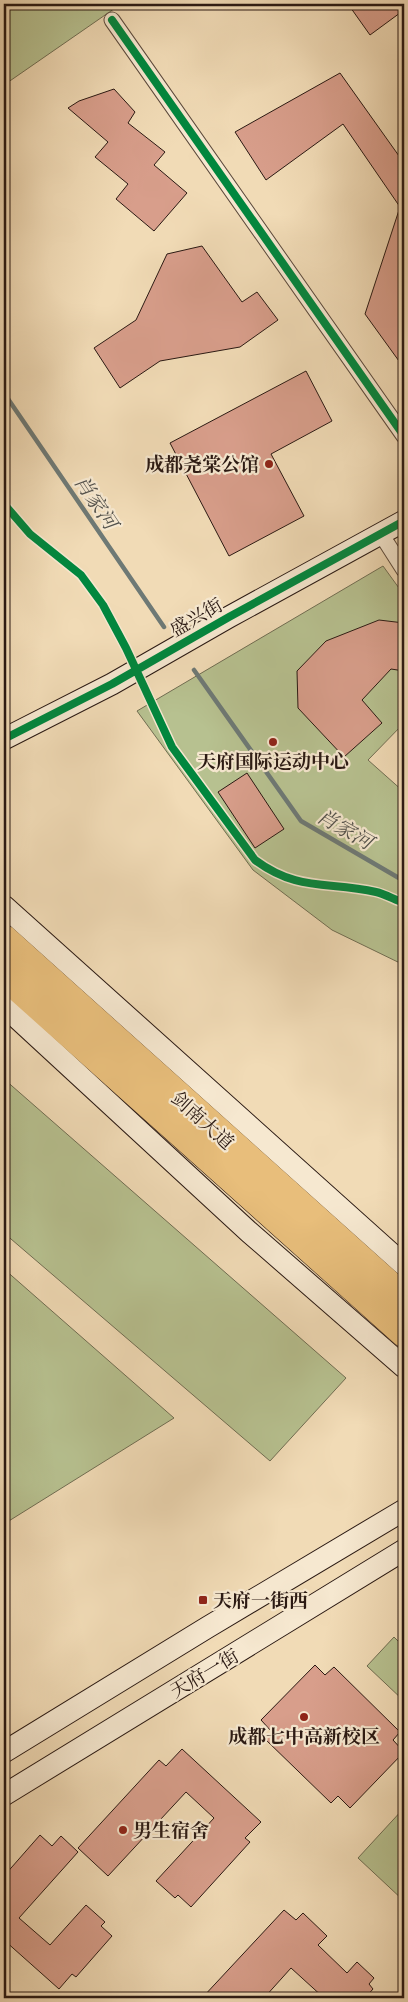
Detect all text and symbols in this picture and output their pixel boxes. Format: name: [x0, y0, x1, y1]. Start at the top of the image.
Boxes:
place label: 成都尧棠公馆: [145, 454, 259, 476]
marker: 成都尧棠公馆: [263, 458, 275, 470]
water label: 肖家河: [69, 471, 124, 536]
street label: 盛兴街: [166, 594, 227, 642]
marker: 天府国际运动中心: [267, 736, 279, 748]
place label: 天府国际运动中心: [197, 751, 349, 773]
water label: 肖家河: [313, 804, 379, 856]
street label: 剑南大道: [167, 1087, 238, 1154]
place label: 天府一街西: [213, 1590, 308, 1612]
marker: 天府一街西: [197, 1594, 209, 1606]
street label: 天府一街: [166, 1645, 243, 1703]
marker: 成都七中高新校区: [298, 1711, 310, 1723]
place label: 成都七中高新校区: [228, 1726, 380, 1748]
place label: 男生宿舍: [133, 1820, 209, 1842]
marker: 男生宿舍: [117, 1824, 129, 1836]

